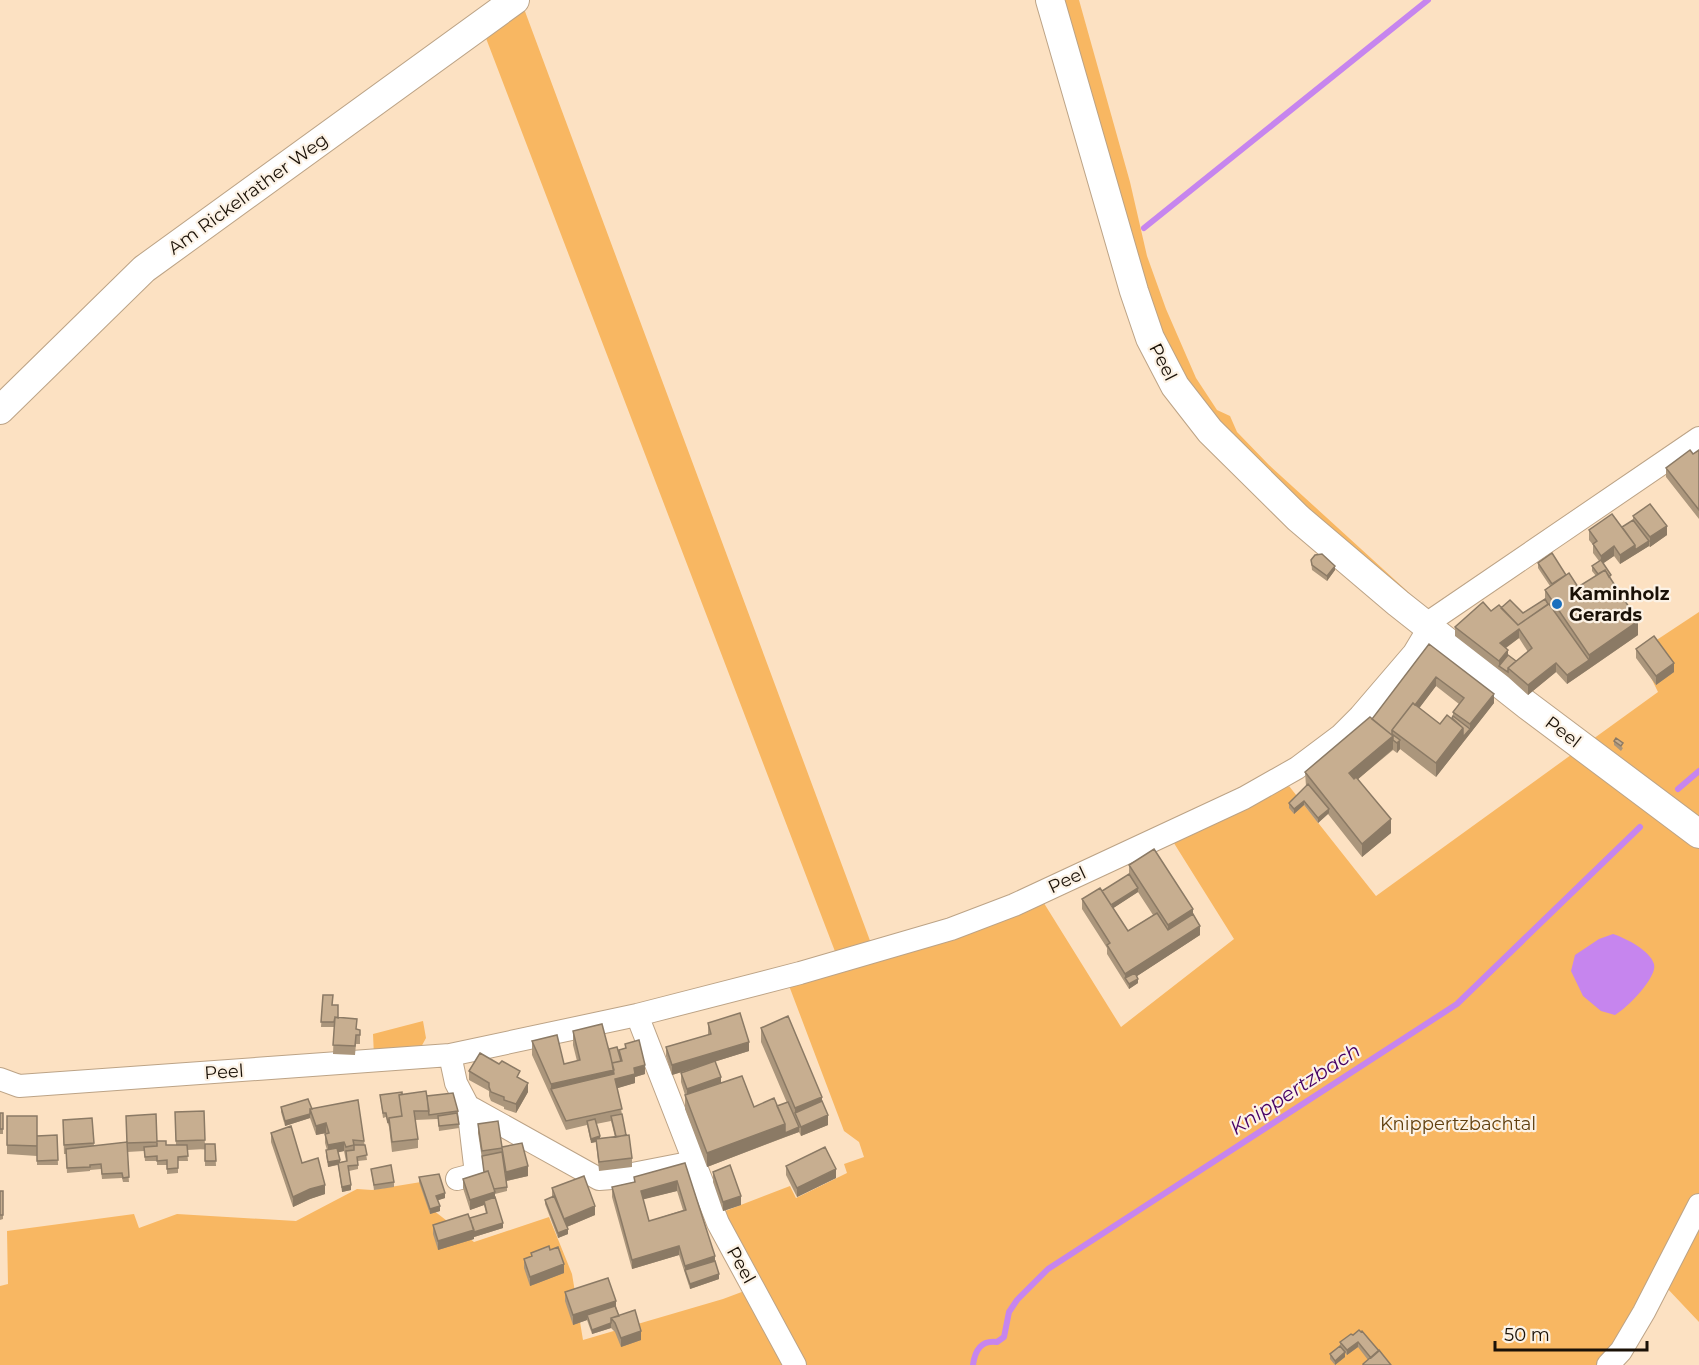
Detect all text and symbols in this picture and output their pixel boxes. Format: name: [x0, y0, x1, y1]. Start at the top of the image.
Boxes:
street label: Am Rickelrather Weg: [164, 129, 332, 259]
street label: Peel: [1144, 340, 1182, 384]
place label: Kaminholz Gerards: [1569, 583, 1670, 626]
marker: Kaminholz Gerards: [1550, 597, 1564, 611]
street label: Peel: [1541, 711, 1585, 753]
street label: Peel: [1045, 862, 1089, 898]
water label: Knippertzbach: [1225, 1038, 1365, 1140]
street label: Peel: [204, 1060, 244, 1084]
park label: Knippertzbachtal: [1380, 1113, 1536, 1135]
street label: Peel: [722, 1242, 760, 1288]
scale bar: [1495, 1314, 1646, 1352]
text: 50 m: [1504, 1324, 1550, 1346]

